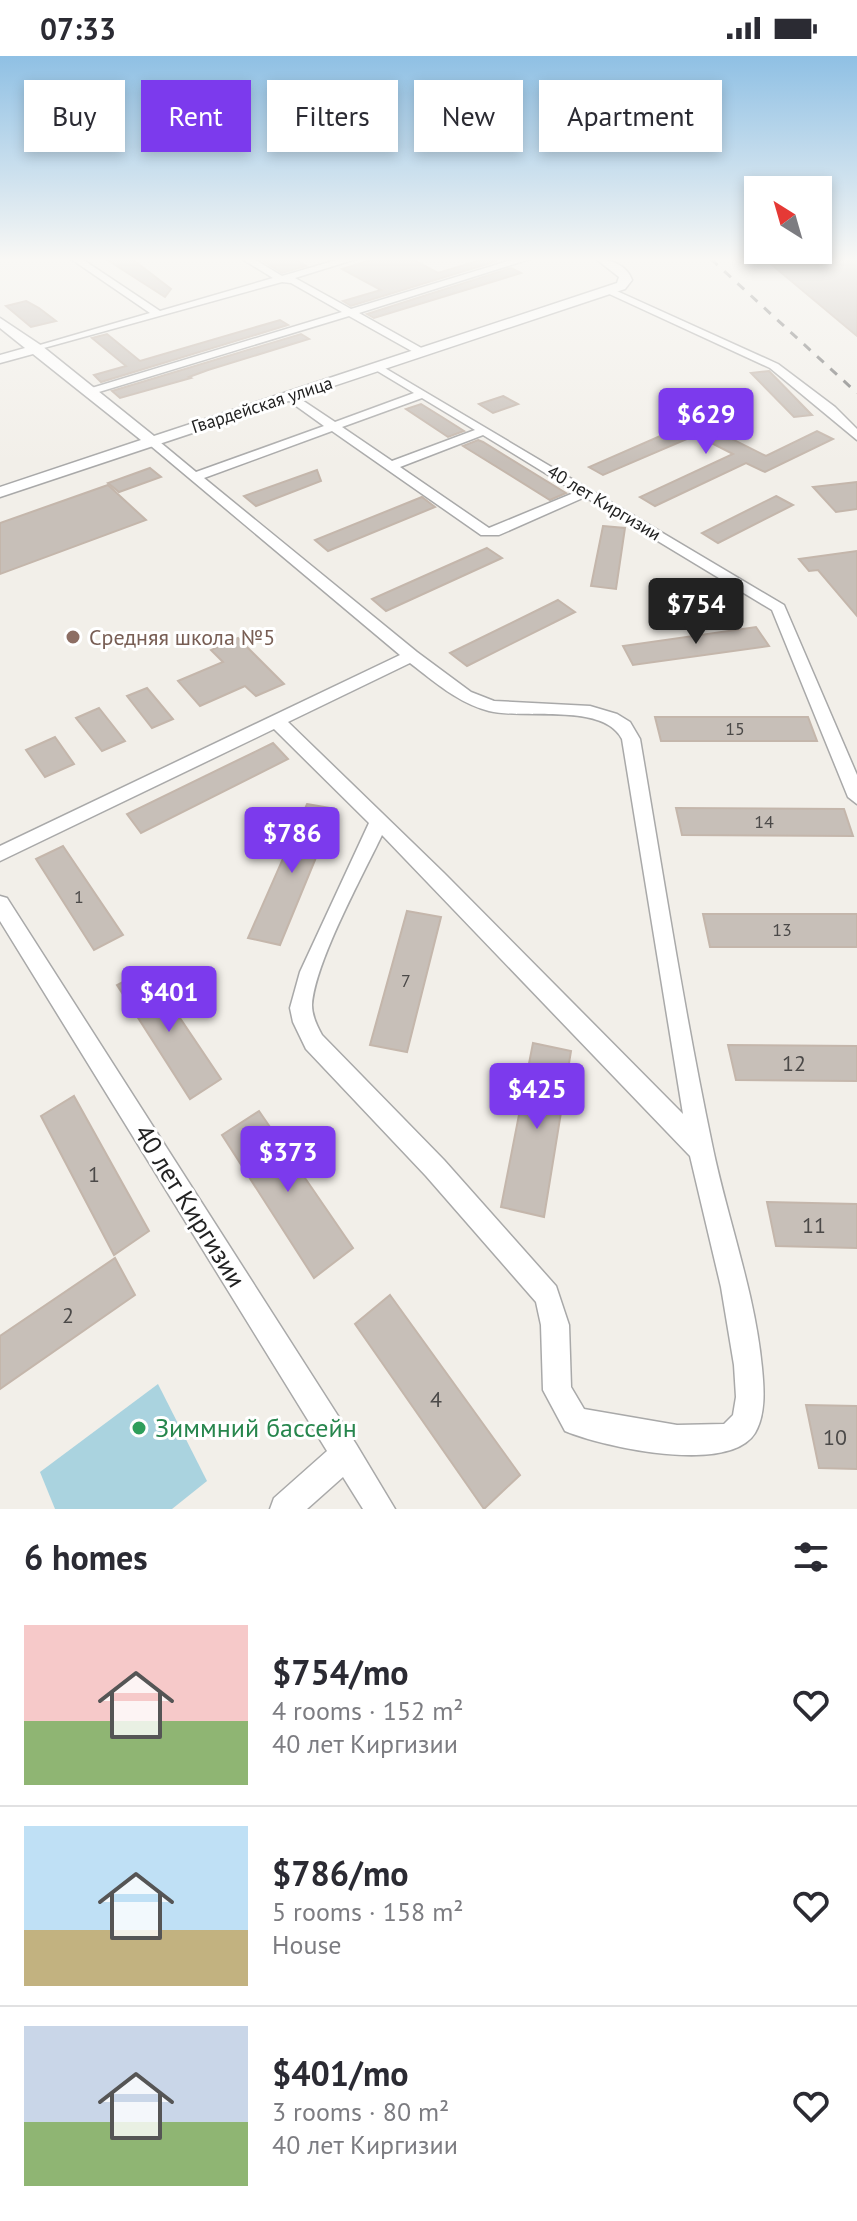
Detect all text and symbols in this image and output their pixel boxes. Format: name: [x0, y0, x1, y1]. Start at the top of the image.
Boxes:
text: 07:33: [40, 9, 116, 48]
chip: Buy: [24, 80, 125, 152]
chip: Rent: [141, 80, 251, 152]
chip: Filters: [267, 80, 398, 152]
chip: New: [414, 80, 523, 152]
chip: Apartment: [539, 80, 722, 152]
north arrow: [744, 176, 832, 264]
map controls: [744, 176, 832, 264]
street label: Гвардейская улица: [188, 371, 335, 438]
pin: $629: [659, 388, 753, 456]
text: $629: [677, 397, 735, 430]
street label: 40 лет Киргизии: [543, 460, 665, 546]
pin: $754: [649, 578, 743, 646]
text: $754: [667, 587, 725, 620]
place label: Средняя школа №5: [89, 623, 275, 651]
marker: Средняя школа №5: [64, 628, 82, 646]
house number: 15: [725, 717, 745, 740]
pin: $786: [245, 807, 339, 875]
house number: 14: [754, 810, 774, 833]
text: $786: [263, 816, 321, 849]
house number: 1: [74, 885, 84, 908]
house number: 13: [772, 918, 792, 941]
pin: $401: [122, 966, 216, 1034]
house number: 7: [401, 969, 411, 992]
text: $401: [140, 975, 198, 1008]
house number: 12: [782, 1049, 806, 1077]
pin: $425: [490, 1063, 584, 1131]
text: $425: [508, 1072, 566, 1105]
street label: 40 лет Киргизии: [127, 1118, 254, 1293]
pin: $373: [241, 1126, 335, 1194]
text: $373: [259, 1135, 317, 1168]
house number: 1: [88, 1160, 100, 1188]
house number: 11: [802, 1211, 826, 1239]
house number: 2: [62, 1301, 74, 1329]
house number: 4: [430, 1385, 442, 1413]
place label: Зиммний бассейн: [155, 1411, 357, 1444]
marker: Зиммний бассейн: [130, 1419, 148, 1437]
house number: 10: [823, 1423, 847, 1451]
text: 6 homes: [24, 1535, 148, 1579]
icon: filters: [789, 1535, 833, 1579]
text: $754/mo: [272, 1650, 409, 1694]
icon: home: [88, 1657, 184, 1753]
icon: heart: [789, 1683, 833, 1727]
text: 4 rooms · 152 m²: [272, 1694, 464, 1727]
text: 40 лет Киргизии: [272, 1727, 458, 1760]
text: $786/mo: [272, 1851, 409, 1895]
icon: home: [88, 1858, 184, 1954]
icon: heart: [789, 1884, 833, 1928]
text: 5 rooms · 158 m²: [272, 1895, 464, 1928]
text: House: [272, 1928, 342, 1961]
text: $401/mo: [272, 2051, 409, 2095]
icon: home: [88, 2058, 184, 2154]
icon: heart: [789, 2084, 833, 2128]
text: 3 rooms · 80 m²: [272, 2095, 449, 2128]
text: 40 лет Киргизии: [272, 2128, 458, 2161]

